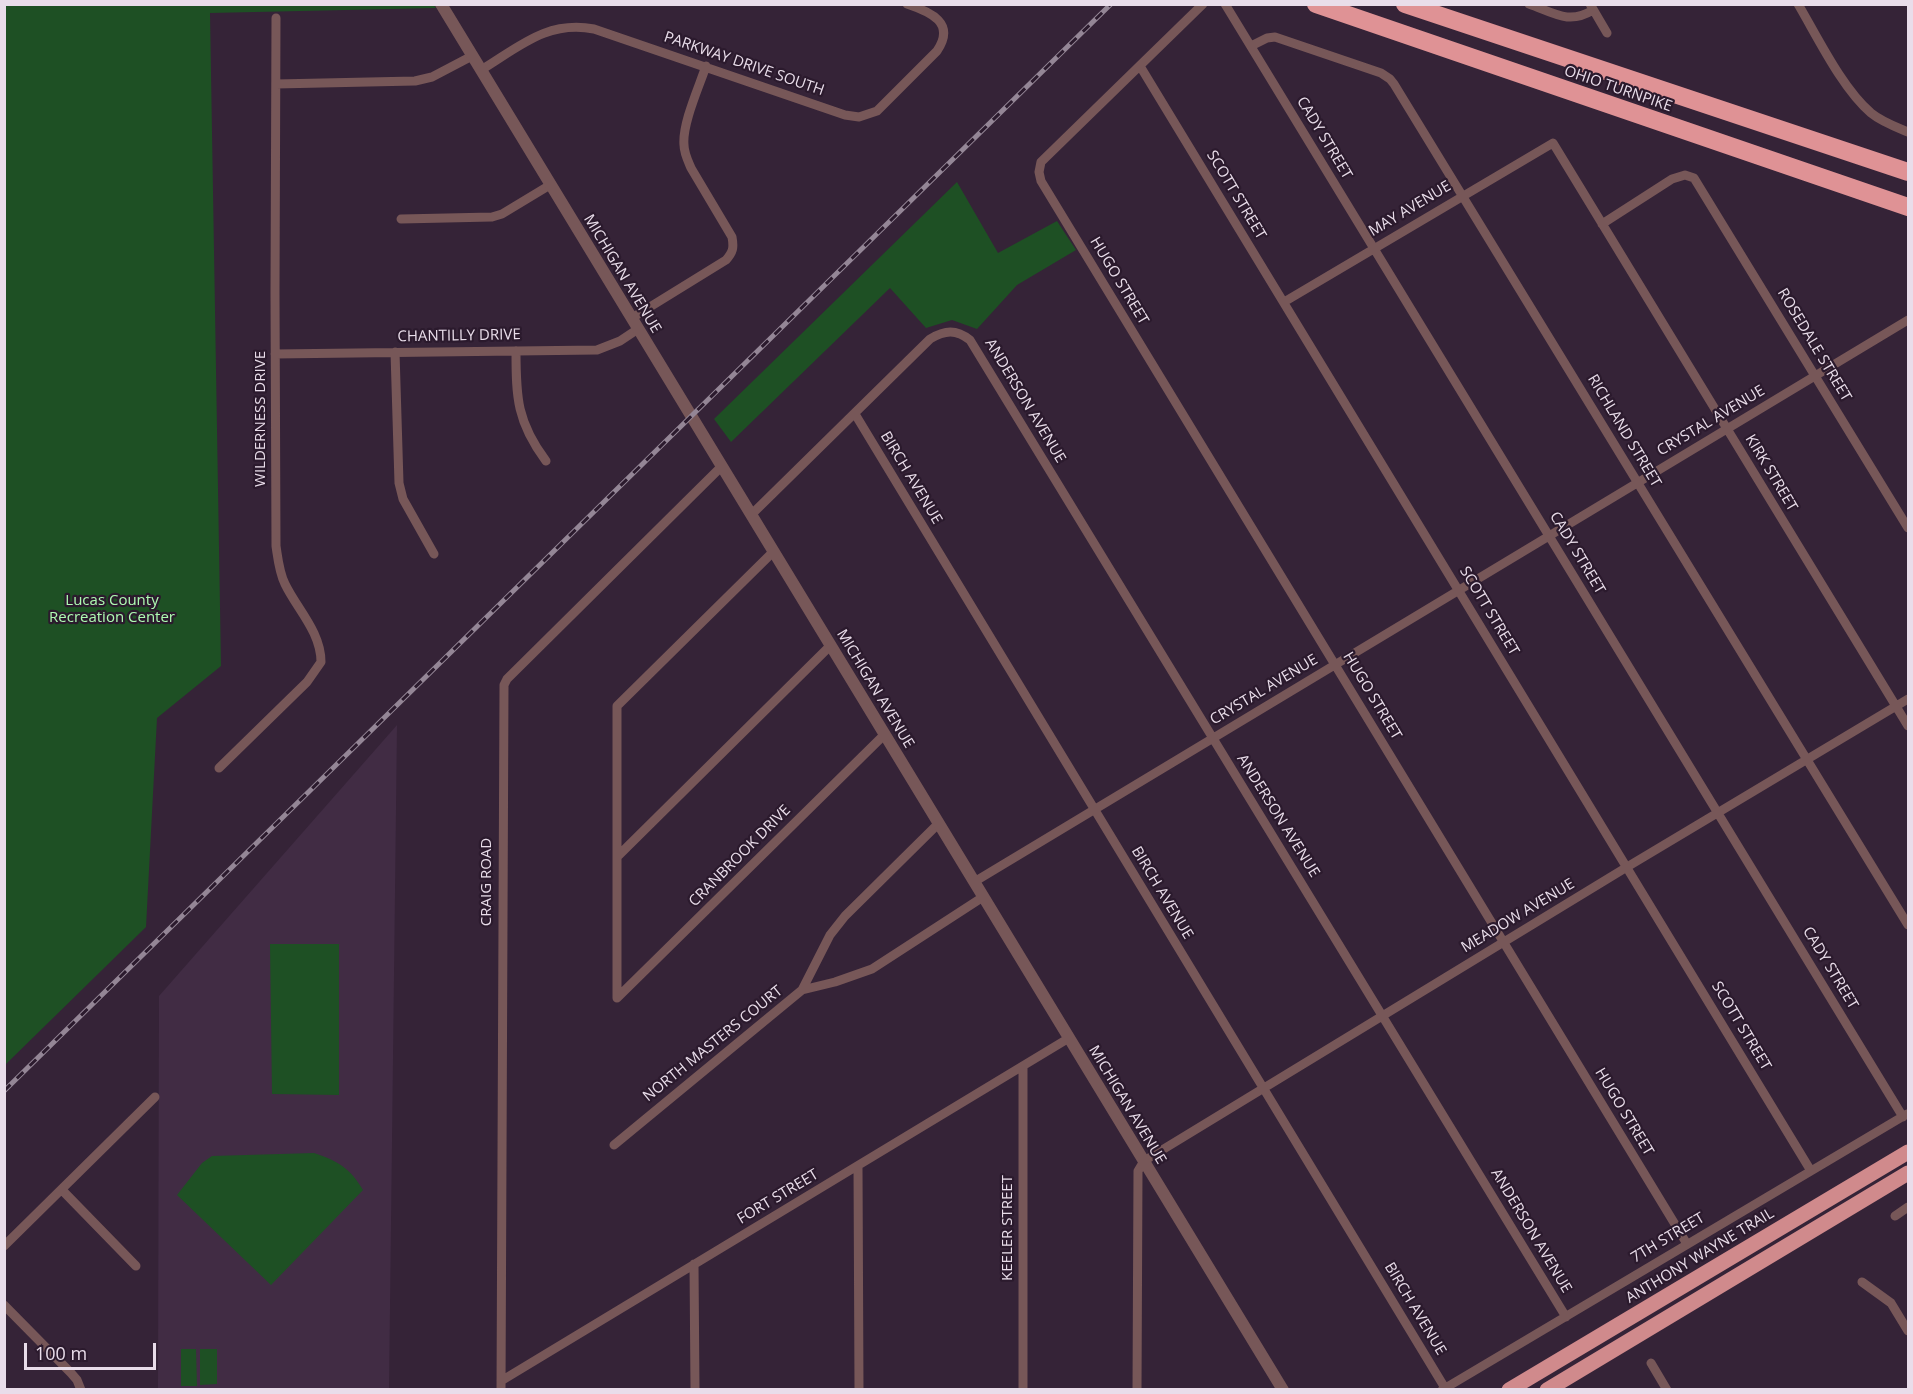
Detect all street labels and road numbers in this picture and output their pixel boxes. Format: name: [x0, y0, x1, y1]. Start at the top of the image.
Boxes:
street label: PARKWAY DRIVE SOUTH: [662, 28, 826, 100]
street label: OHIO TURNPIKE: [1562, 62, 1674, 116]
street label: CADY STREET: [1292, 94, 1356, 182]
street label: SCOTT STREET: [1202, 147, 1270, 243]
street label: MAY AVENUE: [1366, 177, 1454, 241]
street label: MICHIGAN AVENUE: [579, 211, 665, 337]
street label: HUGO STREET: [1086, 234, 1152, 328]
street label: ROSEDALE STREET: [1773, 285, 1855, 405]
street label: CHANTILLY DRIVE: [397, 326, 521, 346]
street label: ANDERSON AVENUE: [981, 336, 1069, 466]
street label: WILDERNESS DRIVE: [252, 351, 270, 487]
street label: RICHLAND STREET: [1583, 371, 1665, 491]
street label: CRYSTAL AVENUE: [1654, 382, 1768, 460]
street label: BIRCH AVENUE: [876, 428, 946, 528]
street label: KIRK STREET: [1741, 431, 1801, 515]
street label: CADY STREET: [1545, 509, 1609, 597]
street label: SCOTT STREET: [1455, 563, 1523, 659]
street label: MICHIGAN AVENUE: [832, 626, 918, 752]
street label: HUGO STREET: [1339, 649, 1405, 743]
street label: CRYSTAL AVENUE: [1207, 651, 1321, 729]
street label: ANDERSON AVENUE: [1233, 751, 1323, 881]
street label: CRANBROOK DRIVE: [685, 801, 795, 911]
street label: CRAIG ROAD: [478, 838, 496, 926]
street label: BIRCH AVENUE: [1127, 843, 1197, 943]
street label: MEADOW AVENUE: [1458, 875, 1578, 957]
street label: CADY STREET: [1798, 924, 1862, 1012]
street label: SCOTT STREET: [1707, 978, 1775, 1074]
street label: NORTH MASTERS COURT: [640, 982, 786, 1106]
street label: MICHIGAN AVENUE: [1084, 1042, 1170, 1168]
street label: HUGO STREET: [1591, 1065, 1657, 1159]
street label: FORT STREET: [734, 1166, 822, 1228]
street label: ANDERSON AVENUE: [1487, 1166, 1575, 1296]
street label: KEELER STREET: [999, 1175, 1017, 1281]
street label: ANTHONY WAYNE TRAIL: [1623, 1205, 1777, 1307]
street label: 7TH STREET: [1628, 1209, 1708, 1267]
street label: BIRCH AVENUE: [1380, 1259, 1450, 1359]

